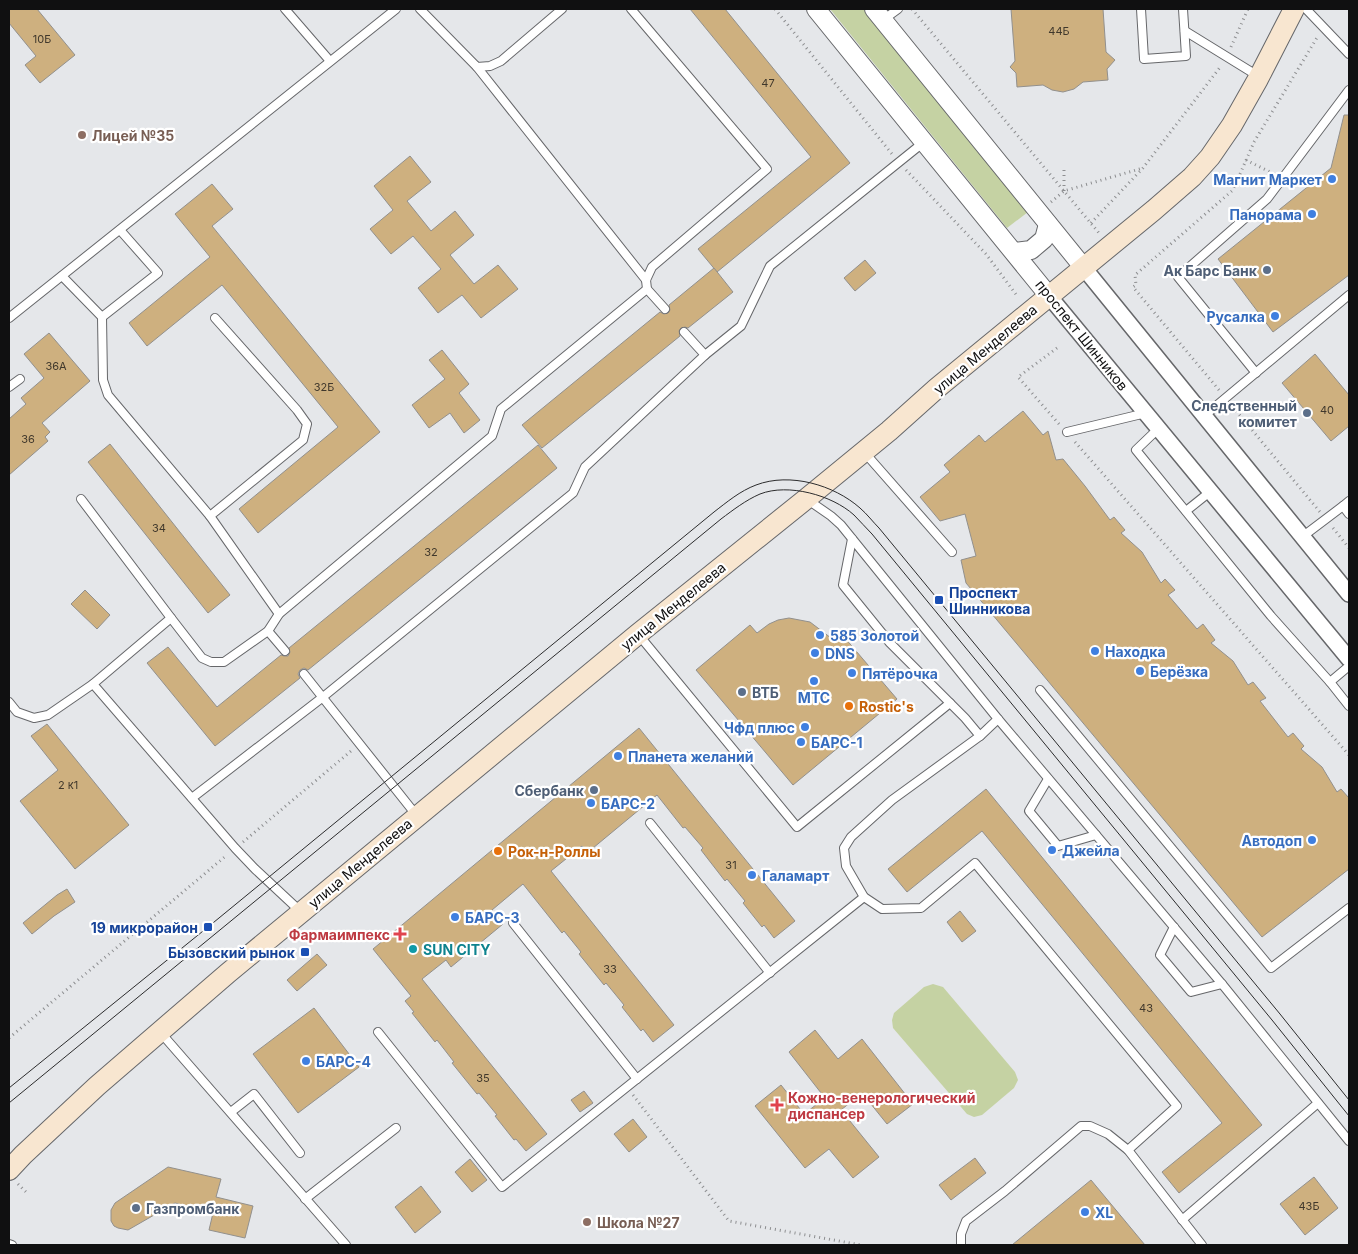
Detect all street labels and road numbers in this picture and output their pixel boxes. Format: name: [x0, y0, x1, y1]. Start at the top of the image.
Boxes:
street label: проспект Шинников: [1032, 276, 1132, 394]
street label: улица Менделеева: [930, 301, 1040, 397]
street label: улица Менделеева: [617, 559, 729, 653]
street label: улица Менделеева: [305, 815, 415, 911]

